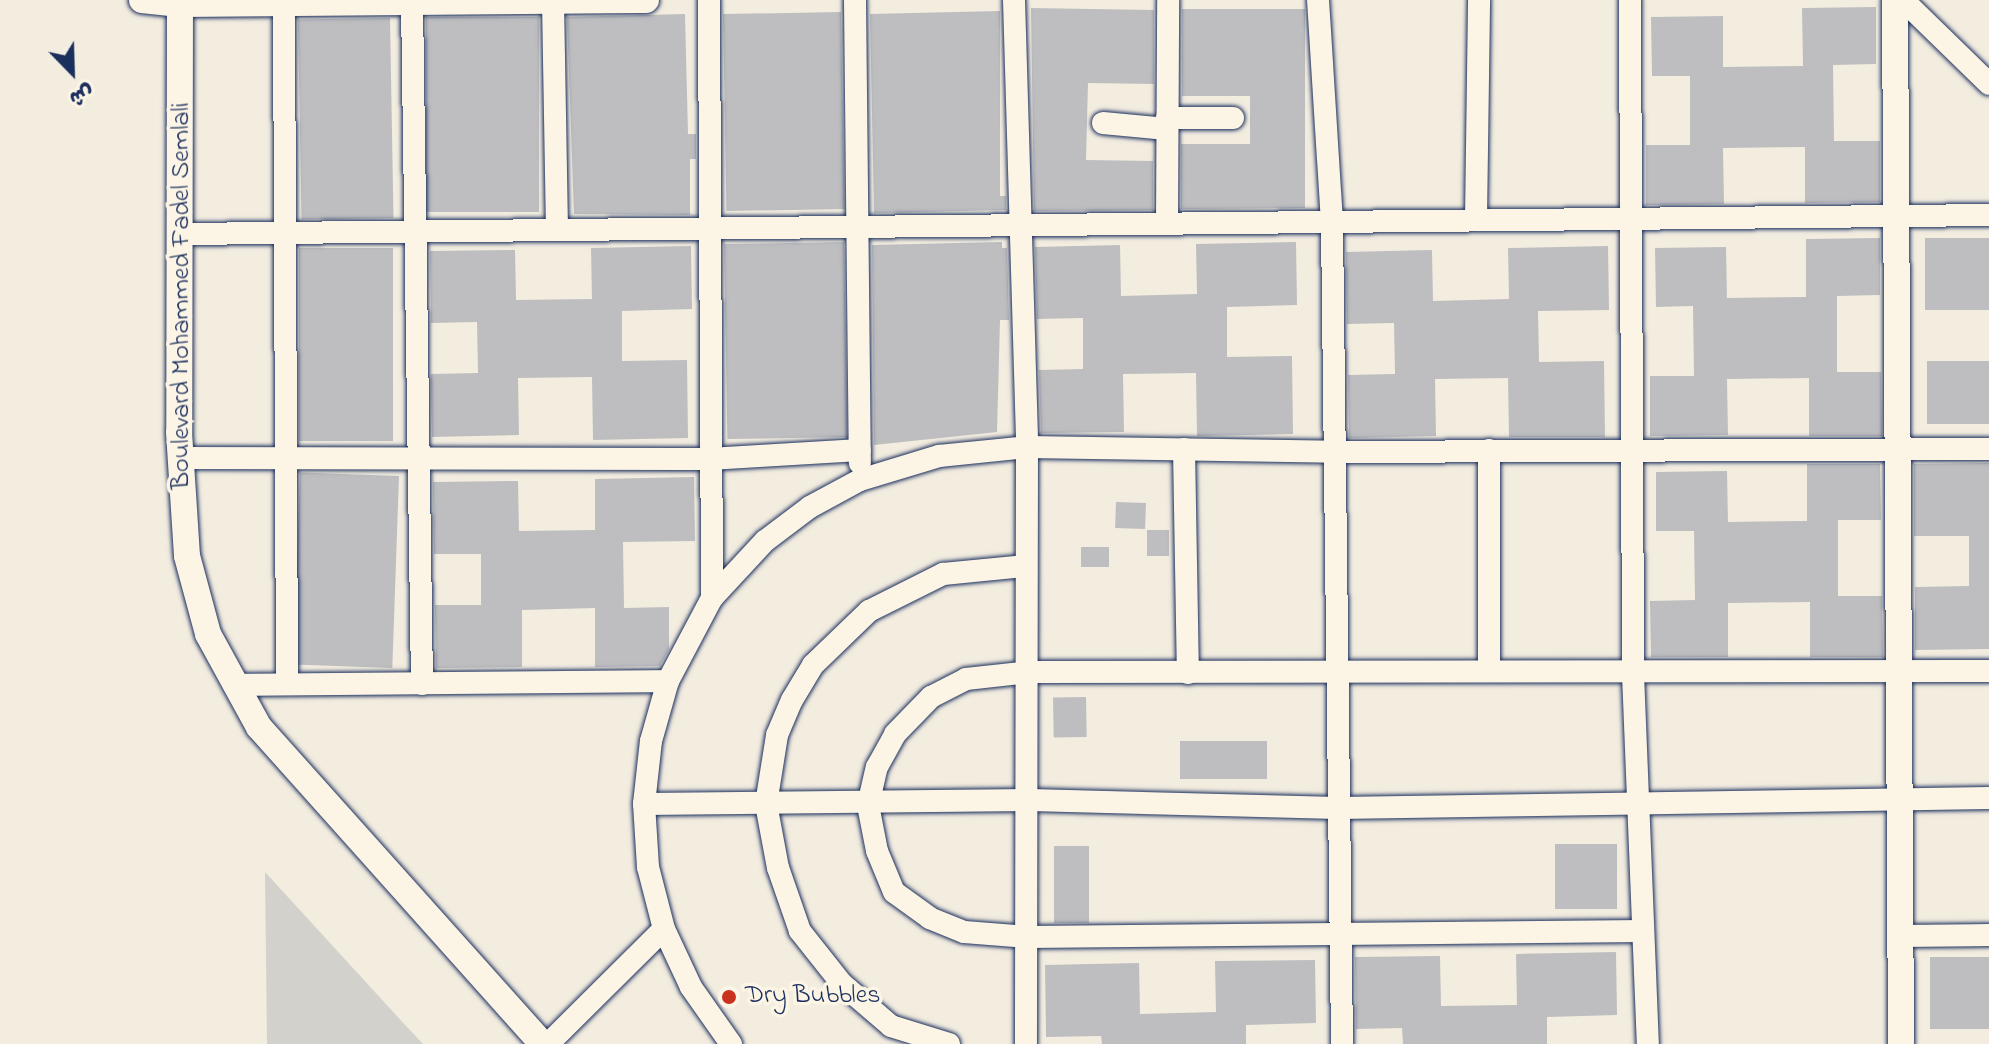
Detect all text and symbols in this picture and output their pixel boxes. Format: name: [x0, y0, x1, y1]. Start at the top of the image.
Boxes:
north arrow: [32, 32, 112, 112]
text: ش: [64, 75, 99, 114]
street label: Boulevard Mohammed Fadel Semlali: [167, 102, 199, 490]
place label: Dry Bubbles: [745, 981, 881, 1013]
marker: Dry Bubbles: [720, 988, 738, 1006]

